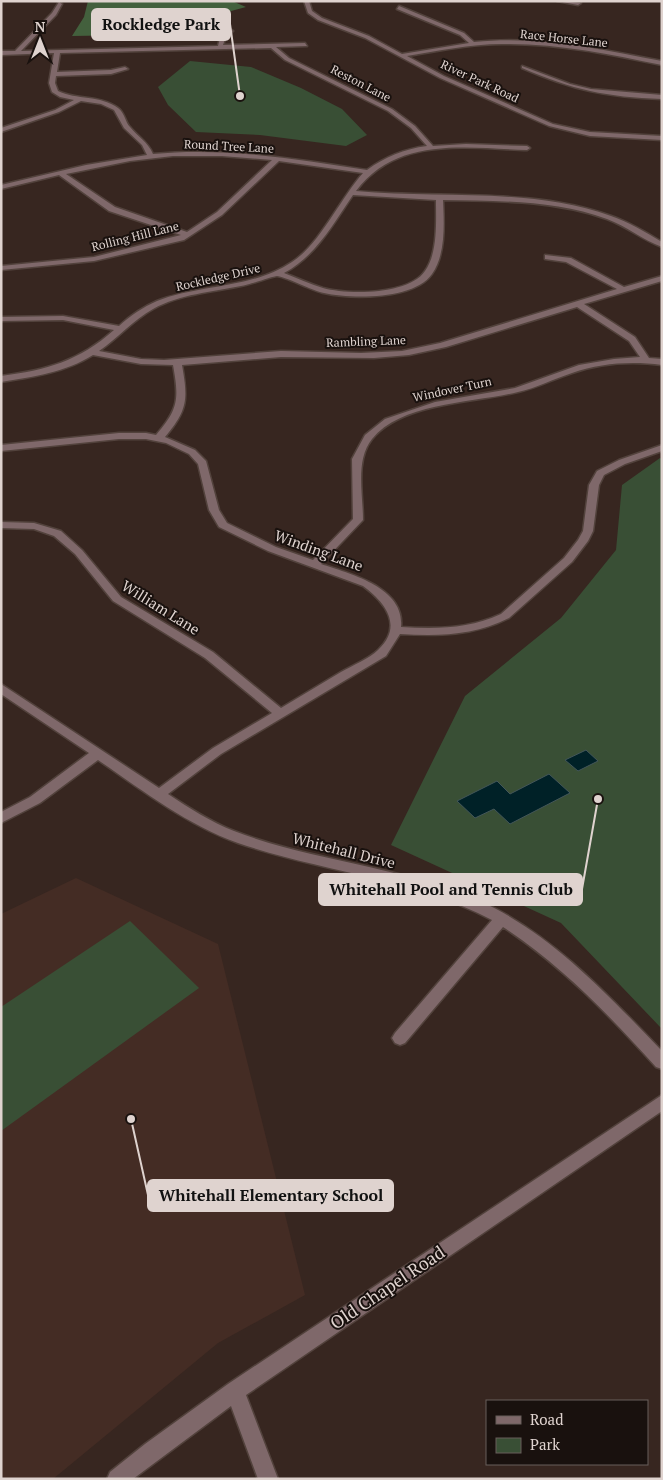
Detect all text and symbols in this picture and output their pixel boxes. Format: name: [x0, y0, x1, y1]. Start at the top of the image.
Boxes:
callout: Rockledge Park: [92, 9, 230, 40]
text: Rockledge Park: [102, 13, 221, 35]
north arrow: [15, 15, 65, 65]
text: N: [35, 17, 46, 36]
street label: Race Horse Lane: [519, 26, 609, 50]
street label: River Park Road: [439, 56, 522, 106]
street label: Reston Lane: [328, 61, 394, 105]
street label: Round Tree Lane: [184, 136, 274, 156]
street label: Rolling Hill Lane: [90, 218, 180, 254]
street label: Rockledge Drive: [174, 260, 262, 294]
street label: Rambling Lane: [326, 332, 406, 350]
street label: Windover Turn: [411, 373, 493, 405]
street label: Winding Lane: [272, 525, 366, 575]
street label: William Lane: [118, 575, 204, 639]
street label: Whitehall Drive: [291, 828, 397, 872]
callout: Whitehall Pool and Tennis Club: [319, 874, 582, 905]
text: Whitehall Pool and Tennis Club: [329, 878, 573, 900]
callout: Whitehall Elementary School: [148, 1180, 393, 1211]
text: Whitehall Elementary School: [159, 1184, 383, 1206]
street label: Old Chapel Road: [325, 1240, 449, 1334]
legend: [486, 1400, 648, 1465]
text: Road: [530, 1409, 563, 1429]
text: Park: [530, 1434, 560, 1454]

